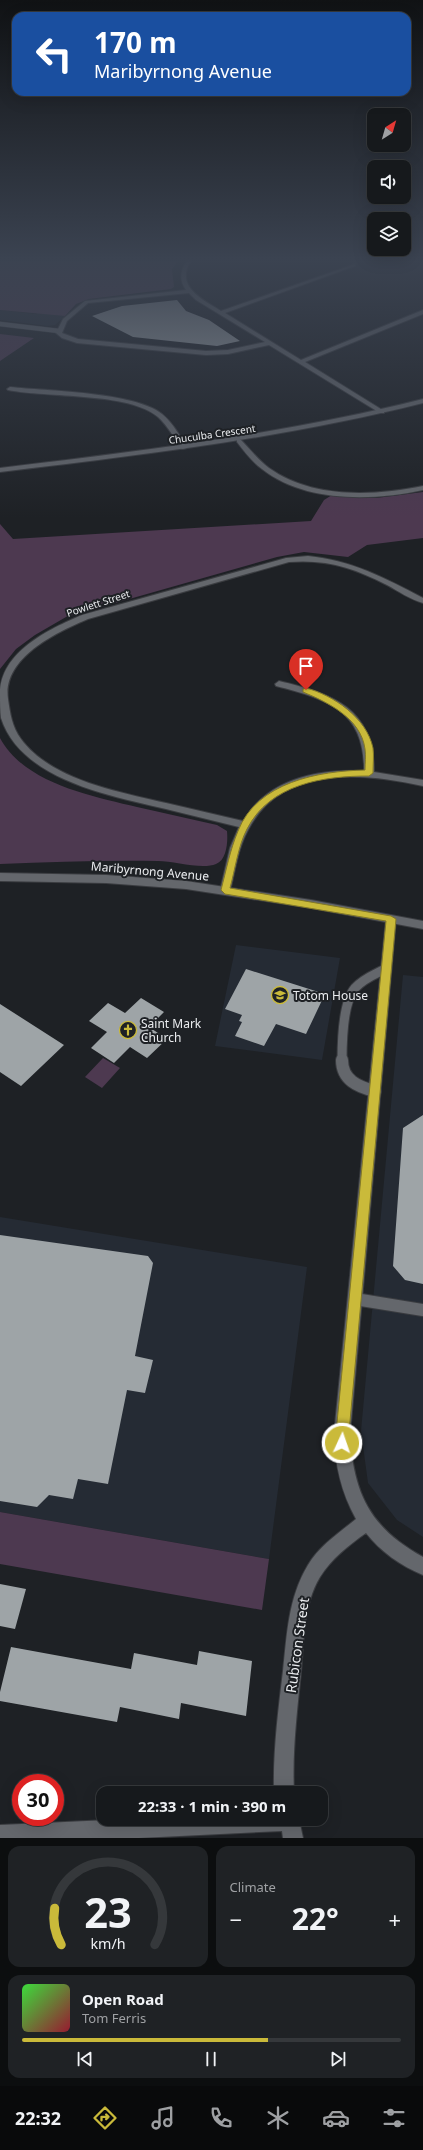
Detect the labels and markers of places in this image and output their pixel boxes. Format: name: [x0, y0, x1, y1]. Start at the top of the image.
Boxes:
pin: [289, 649, 323, 690]
school or university icon: Totom House: [270, 985, 290, 1005]
place label: Totom House: [293, 987, 368, 1004]
place label: Saint Mark Church: [141, 1015, 202, 1046]
church icon: Saint Mark Church: [118, 1020, 138, 1040]

